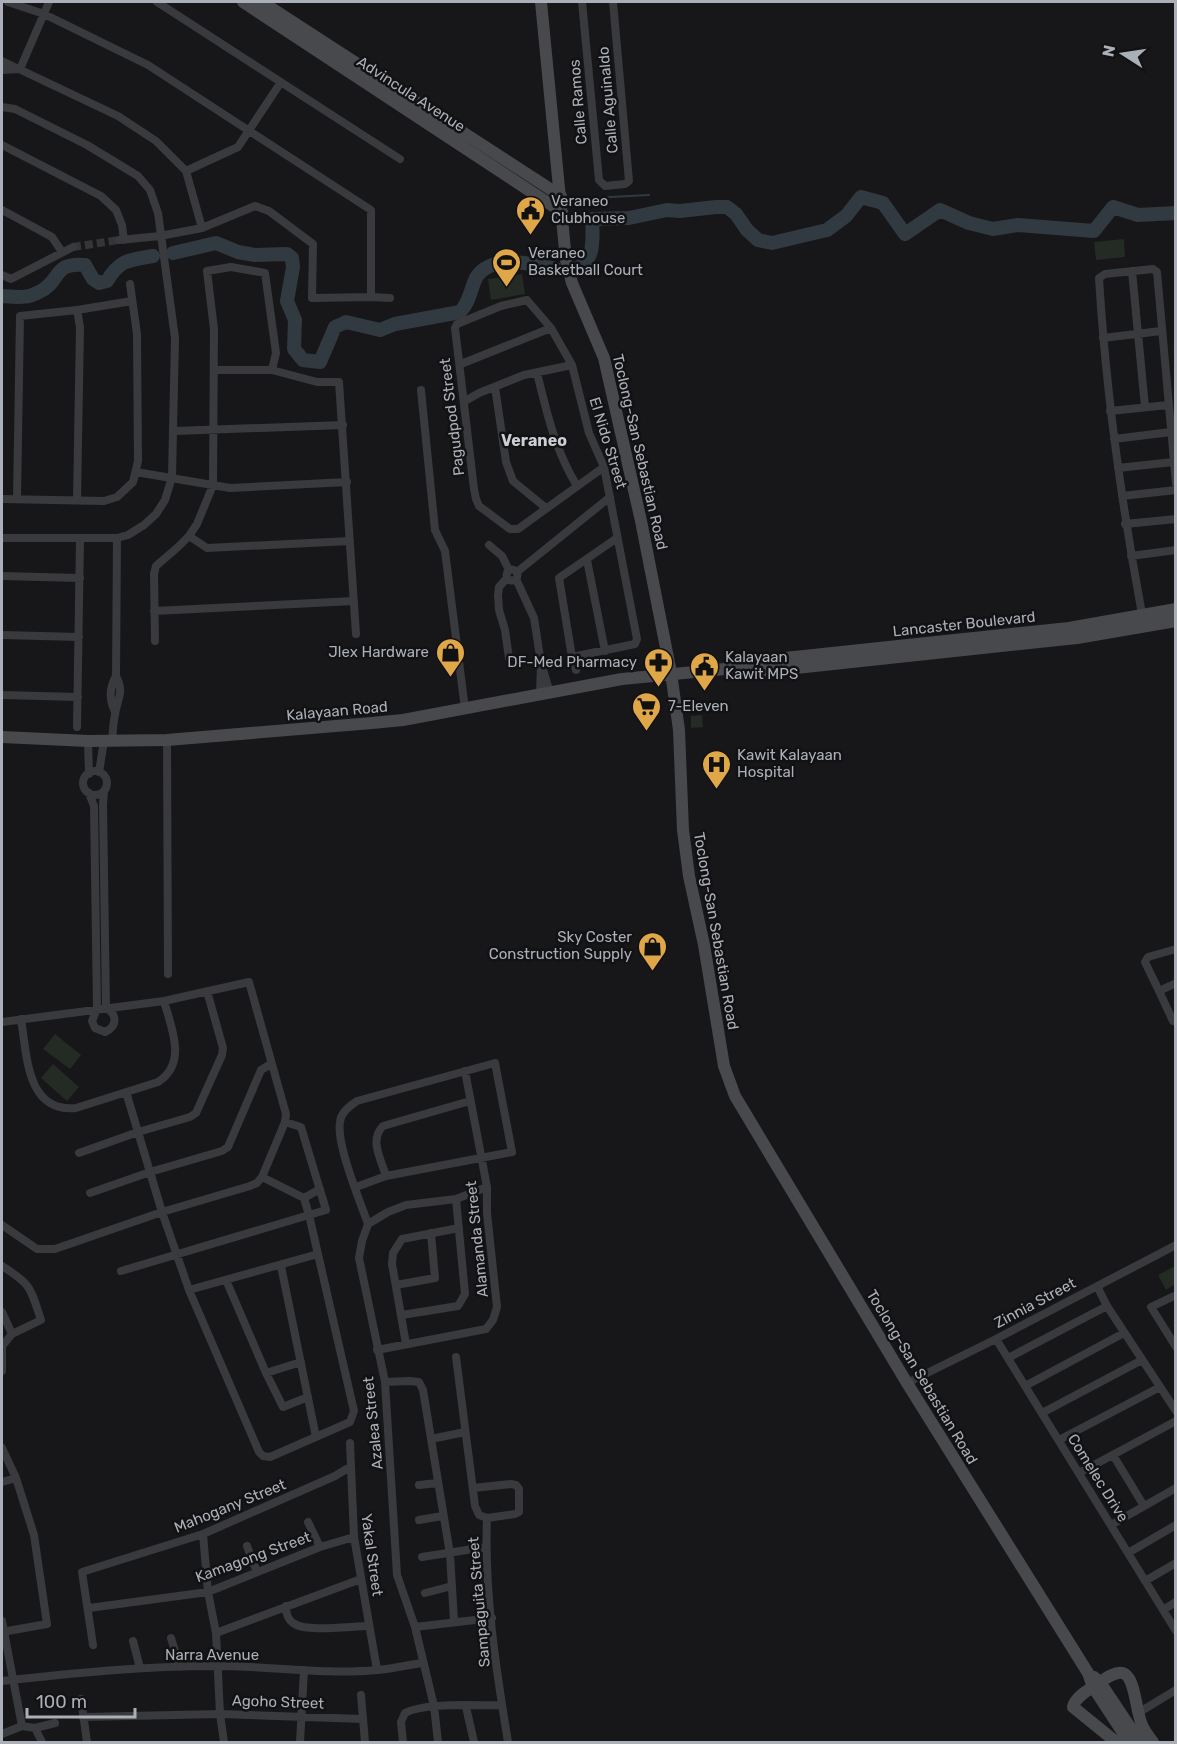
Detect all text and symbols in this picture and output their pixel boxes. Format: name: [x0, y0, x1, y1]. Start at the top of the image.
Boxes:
north arrow: [1093, 24, 1153, 84]
text: N: [1098, 43, 1119, 59]
street label: Calle Aguinaldo: [594, 46, 622, 154]
street label: Advincula Avenue: [354, 52, 468, 136]
street label: Calle Ramos: [565, 58, 591, 145]
place label: Veraneo Clubhouse: [551, 192, 625, 227]
public building icon: Veraneo Clubhouse: [514, 194, 546, 236]
place label: Veraneo Basketball Court: [528, 244, 643, 279]
sports icon: Veraneo Basketball Court: [491, 246, 523, 288]
street label: Toclong-San Sebastian Road: [609, 352, 671, 552]
street label: Pagudpod Street: [436, 357, 468, 477]
street label: El Nido Street: [585, 395, 631, 491]
district label: Veraneo: [501, 431, 567, 450]
street label: Lancaster Boulevard: [892, 608, 1036, 640]
shop icon: Jlex Hardware: [434, 636, 466, 678]
place label: Jlex Hardware: [328, 643, 429, 661]
pharmacy icon: DF-Med Pharmacy: [642, 646, 674, 688]
place label: Kalayaan Kawit MPS: [725, 648, 798, 683]
public building icon: Kalayaan Kawit MPS: [688, 650, 720, 692]
place label: DF-Med Pharmacy: [507, 653, 637, 671]
supermarket icon: 7-Eleven: [631, 690, 663, 732]
place label: 7-Eleven: [668, 697, 729, 715]
street label: Kalayaan Road: [286, 698, 388, 724]
place label: Kawit Kalayaan Hospital: [737, 746, 842, 781]
hospital icon: Kawit Kalayaan Hospital: [700, 748, 732, 790]
street label: Toclong-San Sebastian Road: [690, 831, 742, 1031]
place label: Sky Coster Construction Supply: [489, 928, 632, 963]
shop icon: Sky Coster Construction Supply: [637, 930, 669, 972]
street label: Alamanda Street: [462, 1180, 492, 1298]
street label: Zinnia Street: [991, 1274, 1079, 1332]
street label: Toclong-San Sebastian Road: [863, 1286, 981, 1468]
street label: Azalea Street: [359, 1376, 387, 1470]
street label: Comelec Drive: [1064, 1431, 1132, 1525]
street label: Mahogany Street: [171, 1475, 289, 1537]
street label: Yakal Street: [357, 1513, 387, 1598]
street label: Kamagong Street: [193, 1528, 313, 1586]
street label: Sampaguita Street: [464, 1536, 494, 1668]
street label: Narra Avenue: [165, 1646, 259, 1664]
scale bar: [27, 1681, 135, 1719]
text: 100 m: [36, 1691, 87, 1713]
street label: Agoho Street: [232, 1691, 325, 1713]

